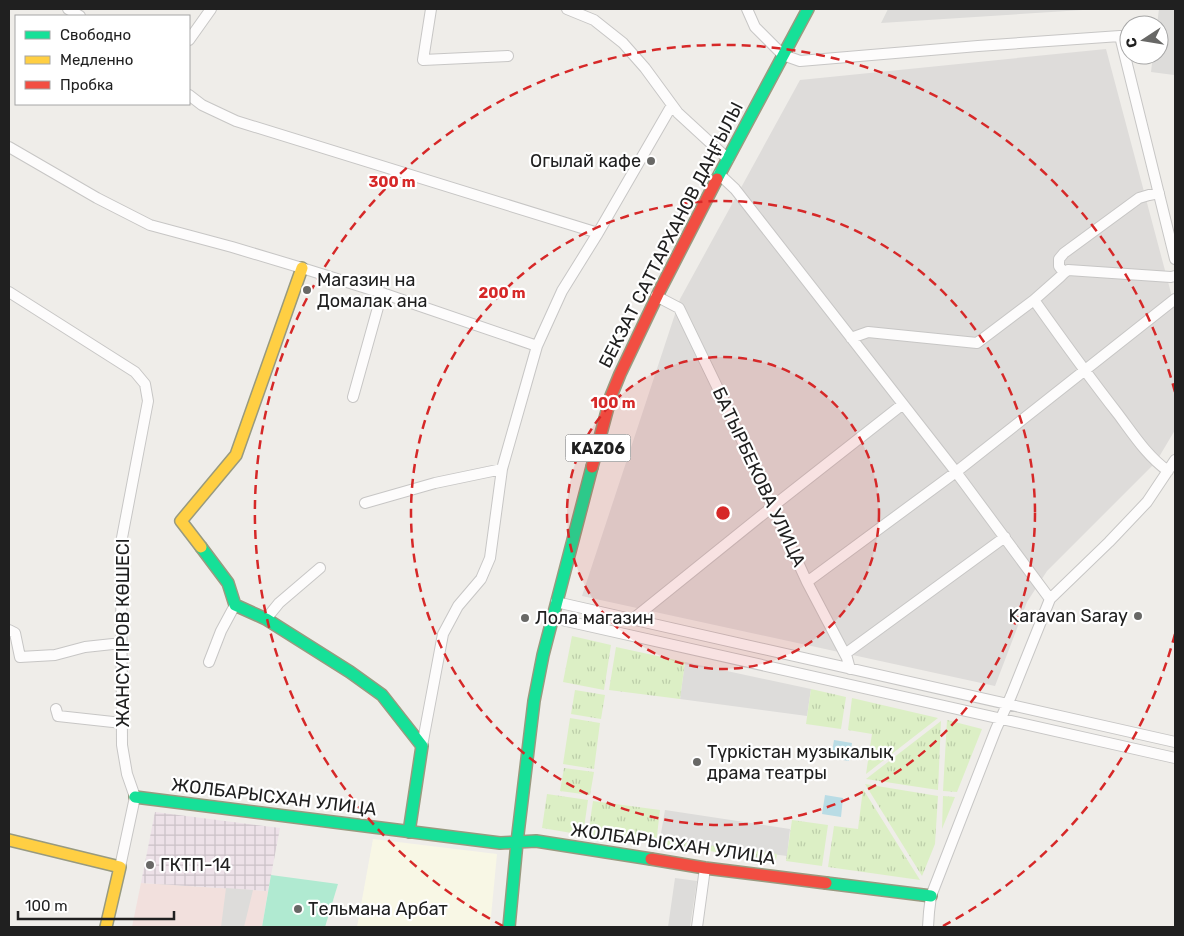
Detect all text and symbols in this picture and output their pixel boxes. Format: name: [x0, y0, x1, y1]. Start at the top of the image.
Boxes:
legend: [15, 15, 190, 105]
north arrow: [1119, 15, 1169, 65]
text: Свободно: [60, 26, 131, 44]
text: С: [1122, 36, 1141, 49]
text: Медленно: [60, 51, 133, 69]
text: Пробка: [60, 76, 113, 94]
street label: БЕКЗАТ САТТАРХАНОВ ДАҢҒЫЛЫ: [594, 98, 748, 372]
place label: Огылай кафе: [530, 150, 641, 172]
marker: Огылай кафе: [645, 155, 657, 167]
text: 300 m: [368, 173, 416, 191]
place label: Магазин на Домалак ана: [317, 269, 428, 312]
marker: Магазин на Домалак ана: [301, 284, 313, 296]
text: 200 m: [478, 284, 526, 302]
street label: БАТЫРБЕКОВА УЛИЦА: [708, 384, 810, 570]
text: 100 m: [591, 394, 635, 412]
road number: KАZ06: [566, 434, 630, 462]
centre of rings: [714, 504, 732, 522]
street label: ЖАНСҮГІРОВ КӨШЕСІ: [112, 538, 134, 728]
place label: Karavan Saray: [1009, 605, 1128, 627]
place label: Лола магазин: [535, 607, 654, 629]
marker: Karavan Saray: [1132, 610, 1144, 622]
marker: Лола магазин: [519, 612, 531, 624]
place label: Түркістан музыкалық драма театры: [707, 741, 894, 784]
marker: Түркістан музыкалық драма театры: [691, 756, 703, 768]
street label: ЖОЛБАРЫСХАН УЛИЦА: [170, 773, 378, 821]
street label: ЖОЛБАРЫСХАН УЛИЦА: [569, 819, 777, 869]
place label: ГКТП-14: [160, 854, 231, 876]
marker: ГКТП-14: [144, 859, 156, 871]
scale bar: [18, 888, 174, 920]
text: 100 m: [25, 897, 67, 915]
place label: Тельмана Арбат: [308, 898, 448, 920]
marker: Тельмана Арбат: [292, 903, 304, 915]

